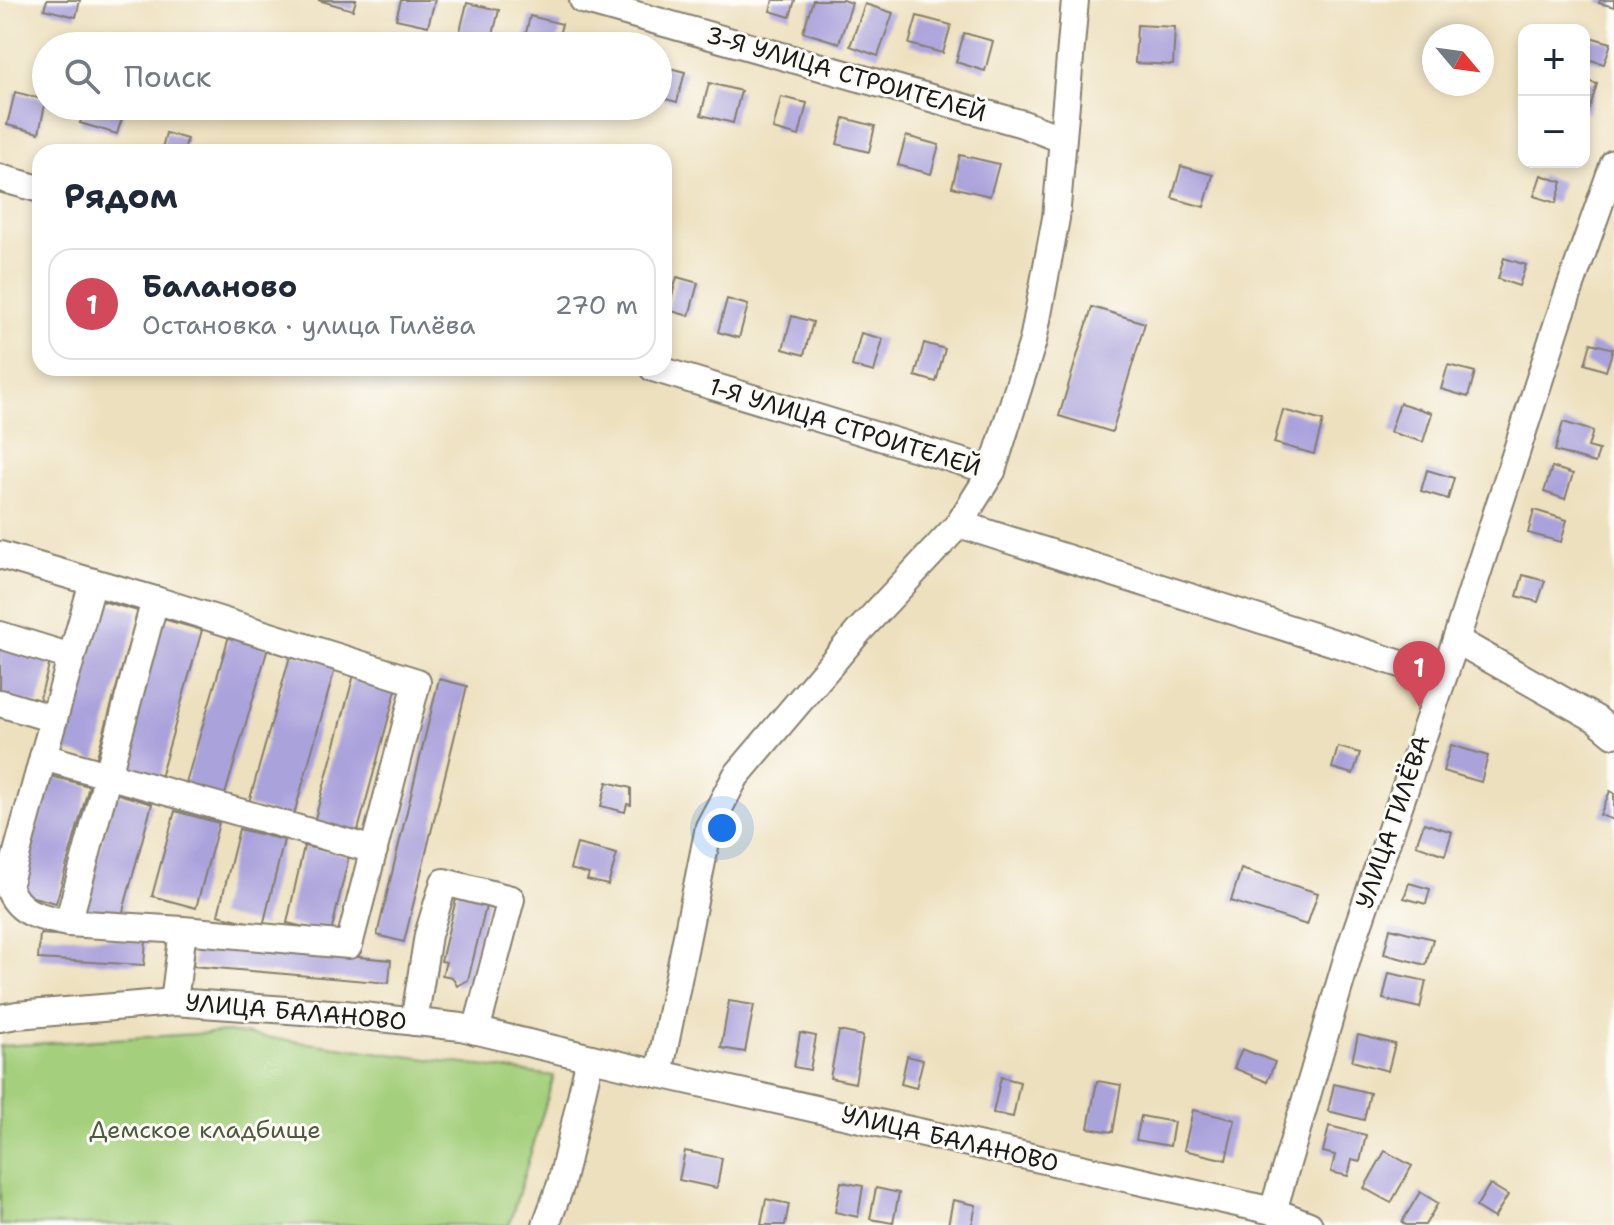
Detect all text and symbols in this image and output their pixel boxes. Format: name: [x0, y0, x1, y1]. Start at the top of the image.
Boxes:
street label: 3-Я УЛИЦА СТРОИТЕЛЕЙ: [702, 19, 990, 129]
north arrow: [1422, 24, 1494, 96]
map controls: [1518, 24, 1590, 168]
button: +: [1518, 24, 1590, 96]
search box: [32, 32, 672, 120]
icon: search: [60, 54, 104, 98]
text: Поиск: [124, 56, 212, 97]
button: −: [1518, 96, 1590, 168]
text: Рядом: [64, 173, 178, 219]
text: Баланово: [142, 266, 297, 307]
text: 1: [86, 287, 98, 322]
text: 270 m: [555, 287, 638, 322]
text: Остановка · улица Гилёва: [142, 307, 475, 342]
street label: 1-Я УЛИЦА СТРОИТЕЛЕЙ: [705, 370, 985, 484]
pin: 1: [1393, 641, 1445, 707]
street label: УЛИЦА ГИЛЁВА: [1348, 731, 1438, 913]
your location: [702, 808, 742, 848]
street label: УЛИЦА БАЛАНОВО: [184, 986, 408, 1038]
street label: УЛИЦА БАЛАНОВО: [838, 1098, 1062, 1180]
park label: Демское кладбище: [89, 1114, 321, 1146]

